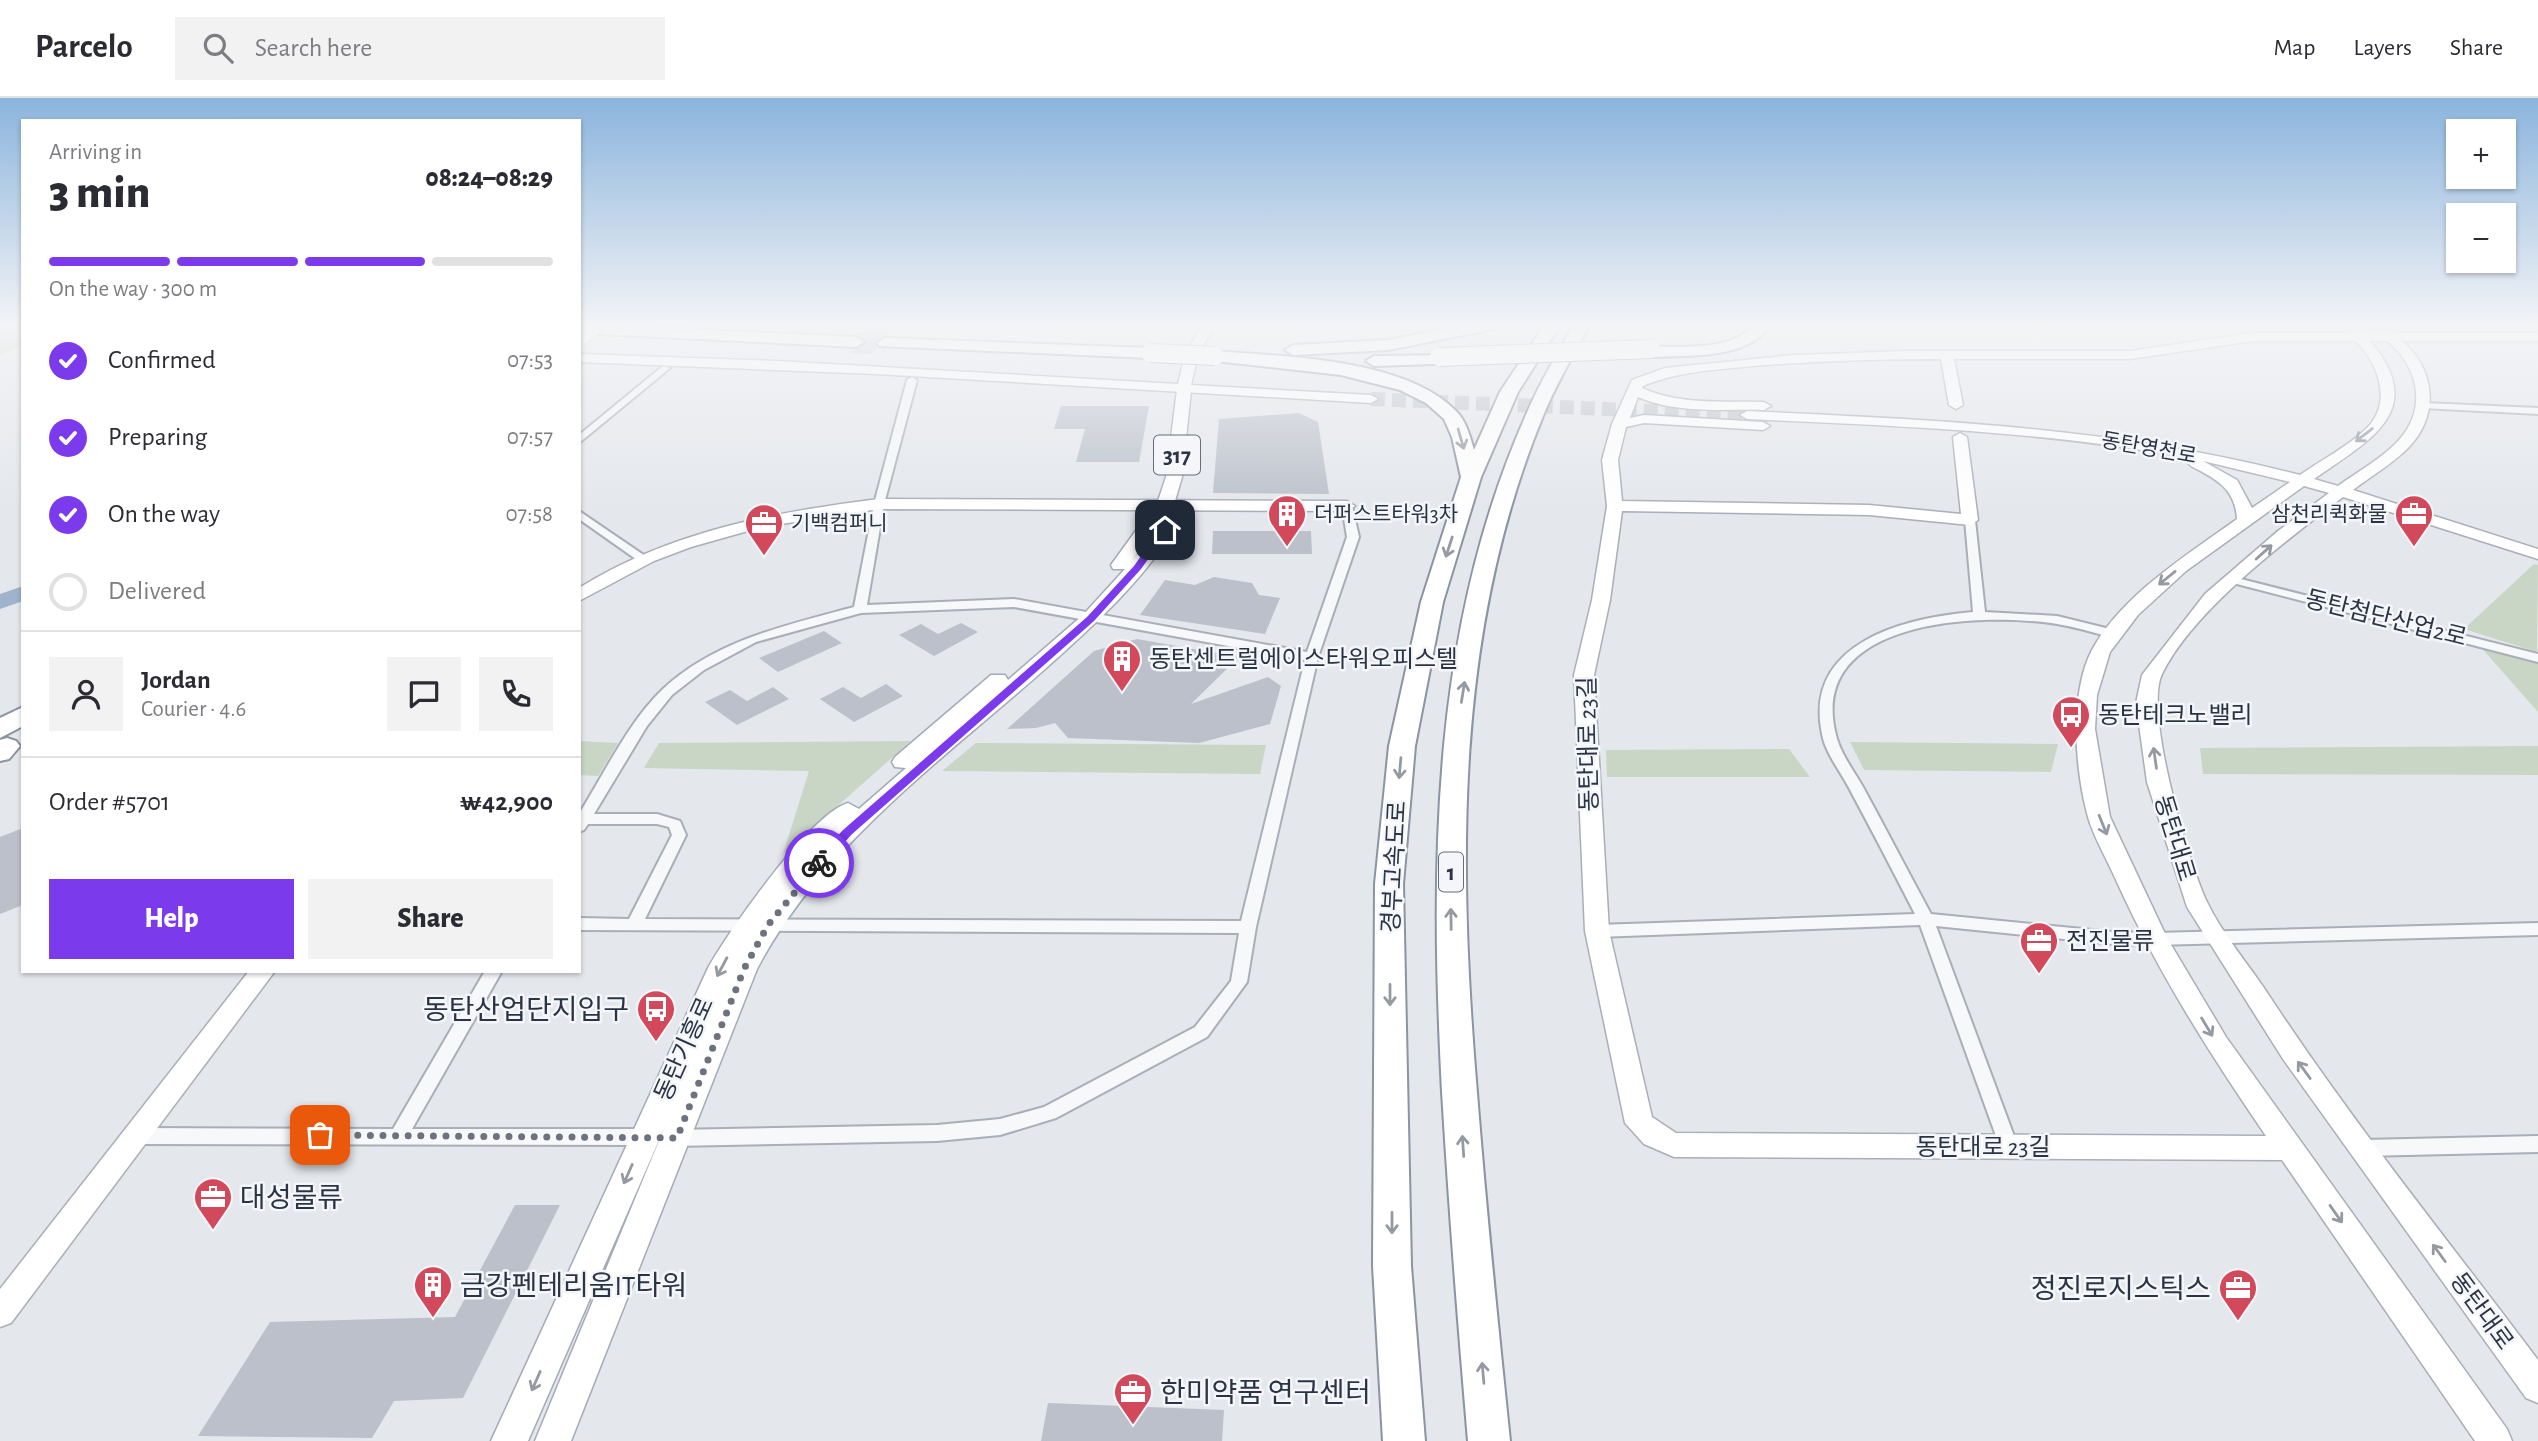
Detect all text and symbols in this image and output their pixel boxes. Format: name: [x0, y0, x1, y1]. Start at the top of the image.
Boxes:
search box: [175, 17, 665, 80]
icon: search: [199, 29, 237, 67]
text: Parcelo: [35, 31, 133, 64]
text: Search here: [255, 35, 372, 61]
text: Map: [2273, 36, 2315, 60]
text: Layers: [2353, 36, 2412, 60]
text: Share: [2450, 36, 2503, 60]
map controls: [2446, 119, 2516, 273]
button: +: [2446, 119, 2516, 189]
text: Arriving in: [49, 141, 142, 164]
text: 08:24–08:29: [425, 165, 553, 191]
text: 3 min: [49, 170, 150, 216]
button: −: [2446, 203, 2516, 273]
text: On the way · 300 m: [49, 278, 217, 301]
icon: check: [49, 342, 87, 380]
text: Confirmed: [108, 347, 216, 373]
text: 07:53: [507, 349, 553, 372]
icon: check: [49, 419, 87, 457]
text: Preparing: [108, 424, 207, 450]
text: 07:57: [507, 426, 553, 449]
one-way arrow: [1455, 428, 1468, 450]
one-way arrow: [2356, 428, 2374, 443]
street label: 동탄영천로: [2100, 429, 2198, 467]
road number: 317: [1154, 436, 1200, 474]
building icon: 더퍼스트타워3차: [1266, 493, 1308, 548]
office icon: 삼천리퀵화물: [2393, 493, 2435, 548]
icon: check: [49, 496, 87, 534]
pin: [1135, 500, 1195, 560]
text: On the way: [108, 501, 220, 527]
office icon: 기백컴퍼니: [743, 502, 785, 557]
text: 07:58: [505, 503, 553, 526]
place label: 더퍼스트타워3차: [1314, 503, 1458, 525]
place label: 삼천리퀵화물: [2271, 503, 2387, 525]
icon: home: [1146, 511, 1184, 549]
place label: 기백컴퍼니: [791, 512, 888, 534]
one-way arrow: [1442, 535, 1454, 557]
one-way arrow: [2255, 544, 2273, 560]
one-way arrow: [2158, 570, 2176, 585]
text: Delivered: [108, 578, 206, 604]
street label: 동탄첨단산업2로: [2303, 585, 2469, 651]
building icon: 동탄센트럴에이스타워오피스텔: [1101, 638, 1143, 693]
place label: 동탄센트럴에이스타워오피스텔: [1149, 647, 1458, 672]
button: person: [49, 657, 123, 731]
button: chat: [387, 657, 461, 731]
button: phone: [479, 657, 553, 731]
text: Jordan: [141, 667, 211, 693]
street label: 동탄대로 23길: [1575, 676, 1602, 812]
one-way arrow: [1457, 682, 1470, 704]
bus stop icon: 동탄테크노밸리: [2050, 694, 2092, 749]
text: Courier · 4.6: [141, 698, 246, 721]
place label: 동탄테크노밸리: [2098, 703, 2253, 728]
one-way arrow: [2148, 747, 2161, 770]
one-way arrow: [1393, 757, 1406, 779]
text: Order #5701: [49, 789, 170, 815]
text: ₩42,900: [460, 789, 553, 815]
street label: 동탄대로: [2150, 792, 2199, 884]
street label: 경부고속도로: [1379, 800, 1410, 934]
one-way arrow: [2098, 813, 2111, 835]
courier: [784, 828, 854, 898]
icon: bike: [800, 844, 838, 882]
road number: 1: [1439, 852, 1463, 892]
button: Help: [49, 879, 294, 959]
button: Share: [308, 879, 553, 959]
one-way arrow: [1444, 908, 1458, 931]
office icon: 전진물류: [2018, 920, 2060, 975]
place label: 전진물류: [2066, 929, 2154, 954]
one-way arrow: [715, 956, 729, 976]
one-way arrow: [1383, 984, 1397, 1007]
bus stop icon: 동탄산업단지입구: [635, 988, 677, 1043]
street label: 동탄기흥로: [650, 993, 718, 1105]
place label: 동탄산업단지입구: [423, 995, 629, 1025]
one-way arrow: [2200, 1016, 2214, 1036]
one-way arrow: [2297, 1061, 2312, 1080]
pin: [290, 1105, 350, 1165]
icon: bag: [301, 1116, 339, 1154]
street label: 동탄대로 23길: [1915, 1135, 2051, 1160]
one-way arrow: [1456, 1136, 1469, 1158]
one-way arrow: [621, 1162, 634, 1184]
office icon: 대성물류: [192, 1176, 234, 1231]
place label: 대성물류: [240, 1183, 343, 1213]
one-way arrow: [2329, 1204, 2343, 1223]
one-way arrow: [1385, 1211, 1399, 1234]
one-way arrow: [2432, 1244, 2447, 1263]
building icon: 금강펜테리움IT타워: [412, 1264, 454, 1319]
office icon: 정진로지스틱스: [2217, 1267, 2259, 1322]
street label: 동탄대로: [2446, 1268, 2518, 1354]
place label: 금강펜테리움IT타워: [460, 1271, 687, 1301]
place label: 정진로지스틱스: [2031, 1274, 2211, 1304]
one-way arrow: [1476, 1362, 1489, 1385]
one-way arrow: [529, 1370, 542, 1392]
office icon: 한미약품 연구센터: [1112, 1371, 1154, 1426]
place label: 한미약품 연구센터: [1160, 1378, 1371, 1408]

